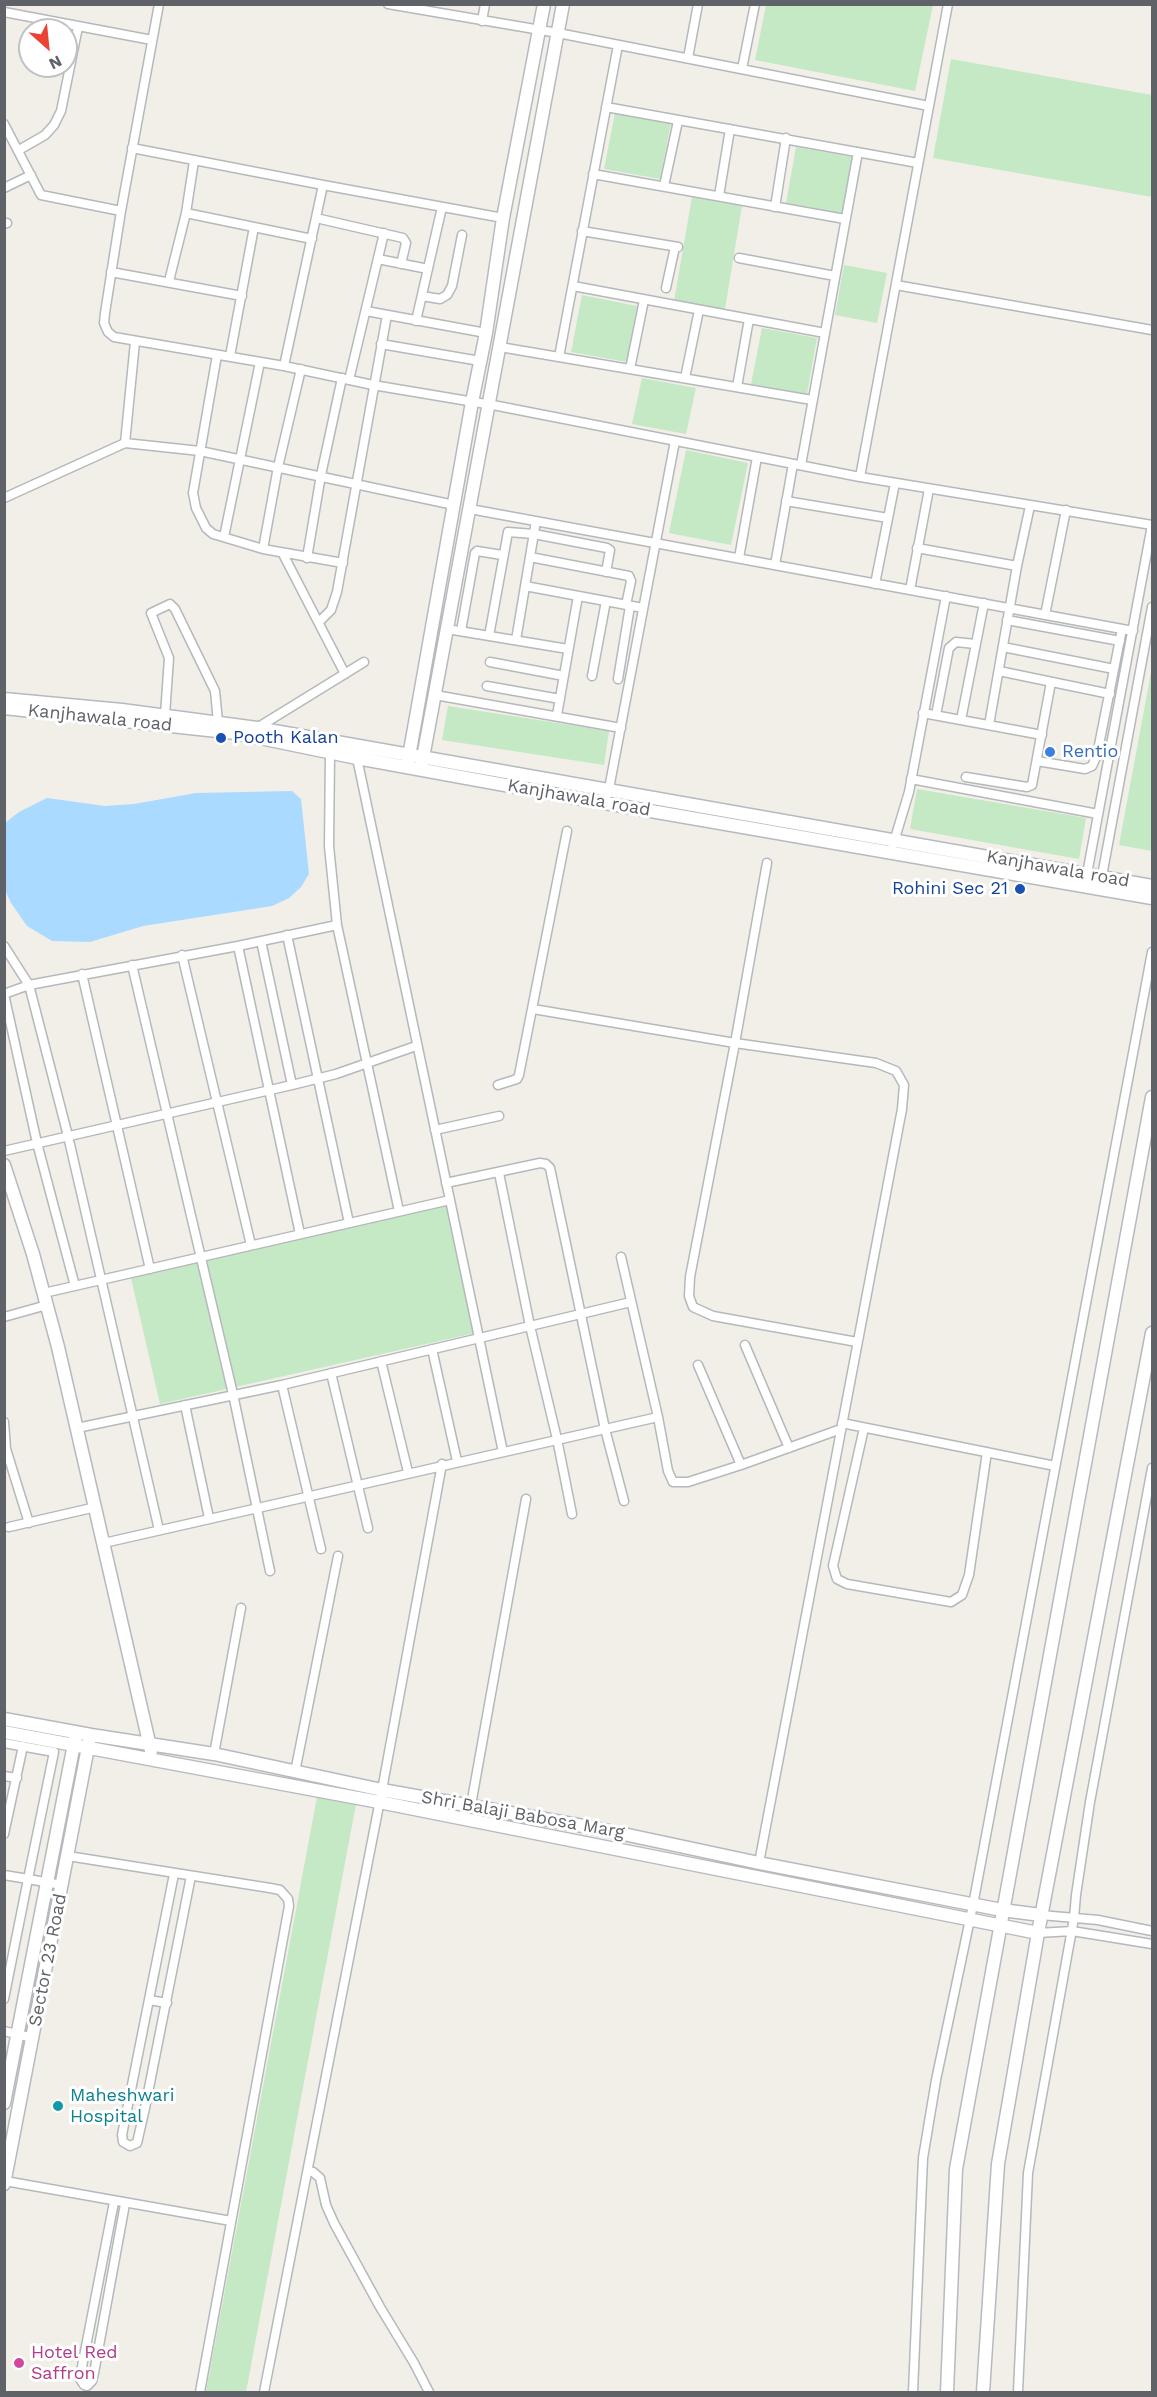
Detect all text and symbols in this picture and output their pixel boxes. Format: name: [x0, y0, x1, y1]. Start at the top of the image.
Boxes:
north arrow: [18, 18, 78, 78]
text: N: [46, 52, 65, 74]
street label: Kanjhawala road: [27, 700, 173, 736]
place label: Pooth Kalan: [233, 727, 339, 749]
marker: Pooth Kalan: [214, 731, 228, 745]
place label: Rentio: [1062, 741, 1118, 763]
marker: Rentio: [1043, 745, 1057, 759]
street label: Kanjhawala road: [506, 775, 652, 821]
street label: Kanjhawala road: [985, 846, 1131, 892]
place label: Rohini Sec 21: [892, 878, 1008, 900]
marker: Rohini Sec 21: [1013, 882, 1027, 896]
street label: Shri Balaji Babosa Marg: [420, 1786, 626, 1844]
street label: Sector 23 Road: [25, 1892, 71, 2028]
place label: Maheshwari Hospital: [70, 2085, 175, 2128]
marker: Maheshwari Hospital: [51, 2099, 65, 2113]
place label: Hotel Red Saffron: [31, 2342, 118, 2384]
marker: Hotel Red Saffron: [12, 2356, 26, 2370]

